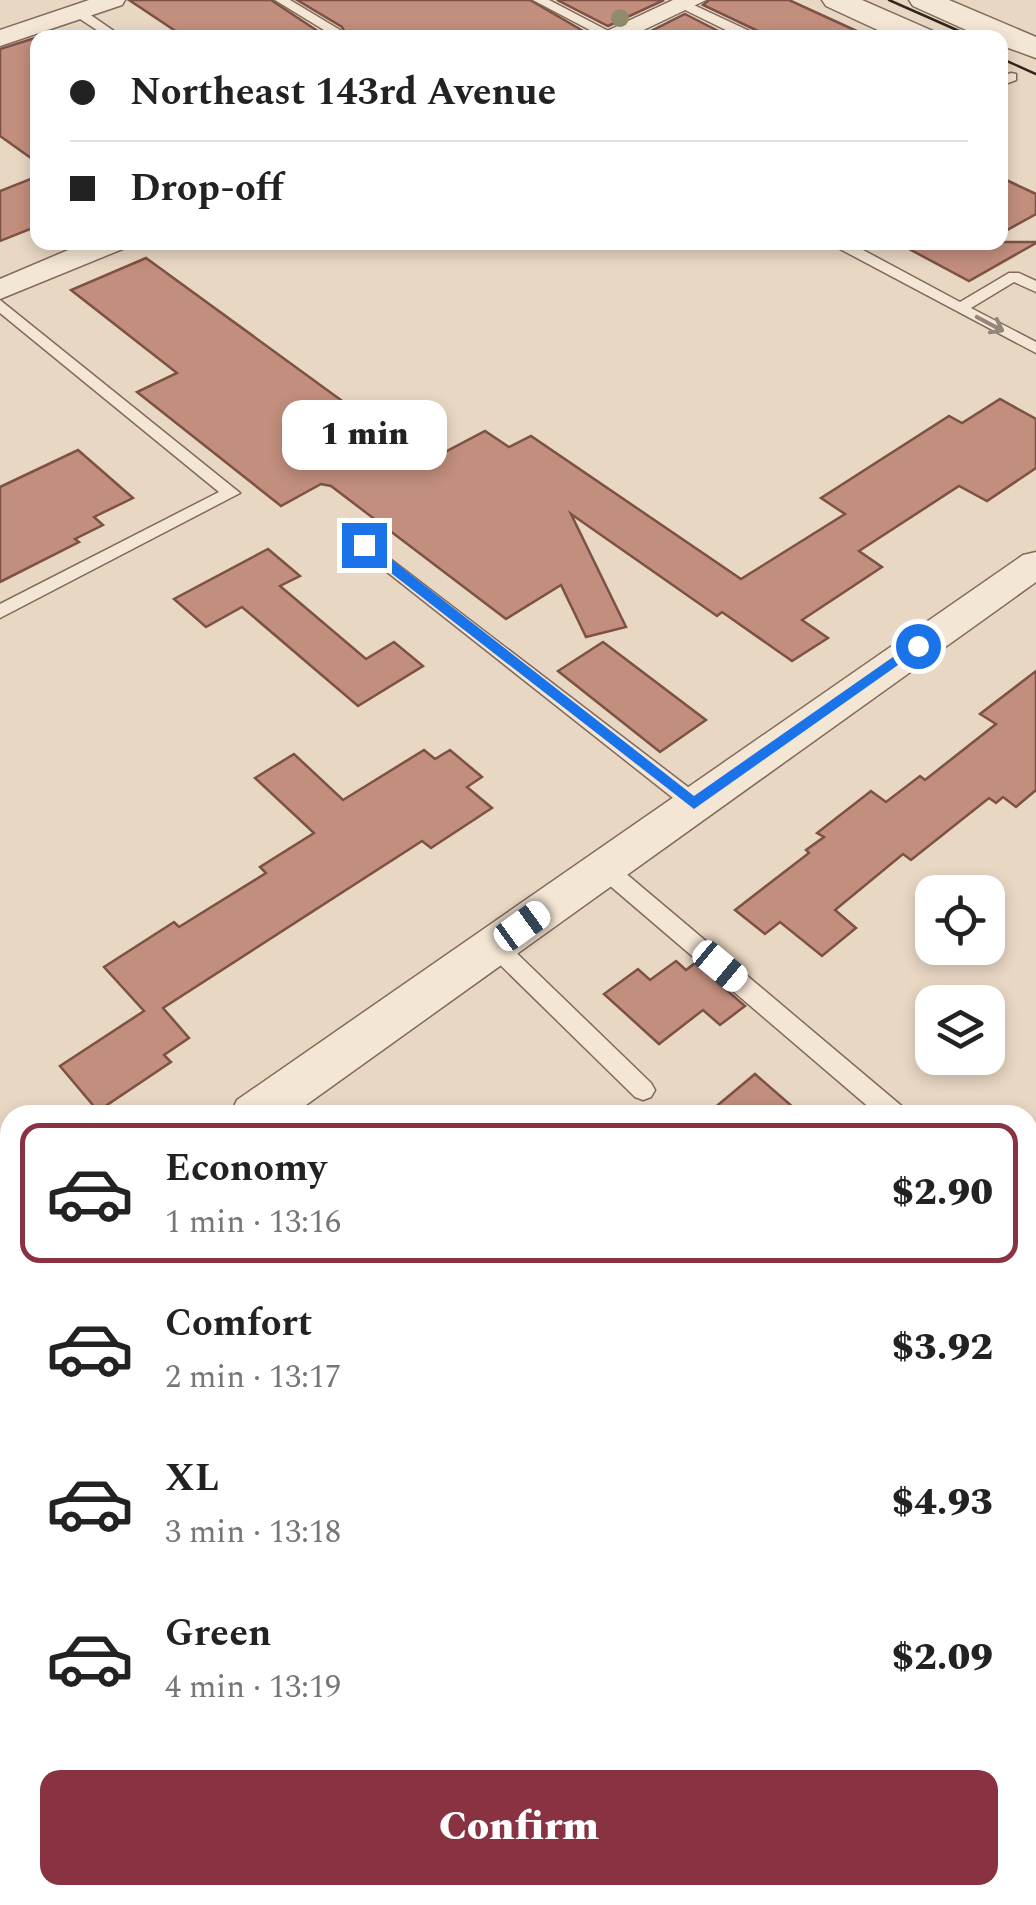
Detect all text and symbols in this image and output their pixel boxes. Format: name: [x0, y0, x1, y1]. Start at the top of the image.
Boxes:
text: Northeast 143rd Avenue: [130, 64, 556, 122]
text: Drop-off: [130, 160, 284, 218]
one-way arrow: [975, 315, 1005, 334]
callout: 1 min: [282, 400, 446, 470]
text: 1 min: [320, 410, 409, 459]
route end: [342, 523, 387, 568]
route start: [896, 624, 941, 669]
map controls: [915, 875, 1005, 1075]
button: locate: [915, 875, 1005, 965]
car: [489, 896, 555, 956]
car: [687, 935, 753, 997]
button: layers: [915, 985, 1005, 1075]
text: Economy: [165, 1140, 326, 1198]
icon: car: [45, 1148, 135, 1238]
text: $2.90: [891, 1164, 993, 1222]
text: 1 min · 13:16: [165, 1198, 341, 1247]
text: Comfort: [165, 1295, 312, 1353]
icon: car: [45, 1303, 135, 1393]
text: $3.92: [891, 1319, 993, 1377]
text: 2 min · 13:17: [165, 1353, 341, 1402]
text: XL: [165, 1450, 219, 1508]
icon: car: [45, 1458, 135, 1548]
text: $4.93: [891, 1474, 993, 1532]
text: 3 min · 13:18: [165, 1508, 341, 1557]
text: Green: [165, 1605, 272, 1663]
icon: car: [45, 1613, 135, 1703]
text: $2.09: [891, 1629, 993, 1687]
text: 4 min · 13:19: [165, 1663, 341, 1712]
button: Confirm: [40, 1770, 998, 1885]

